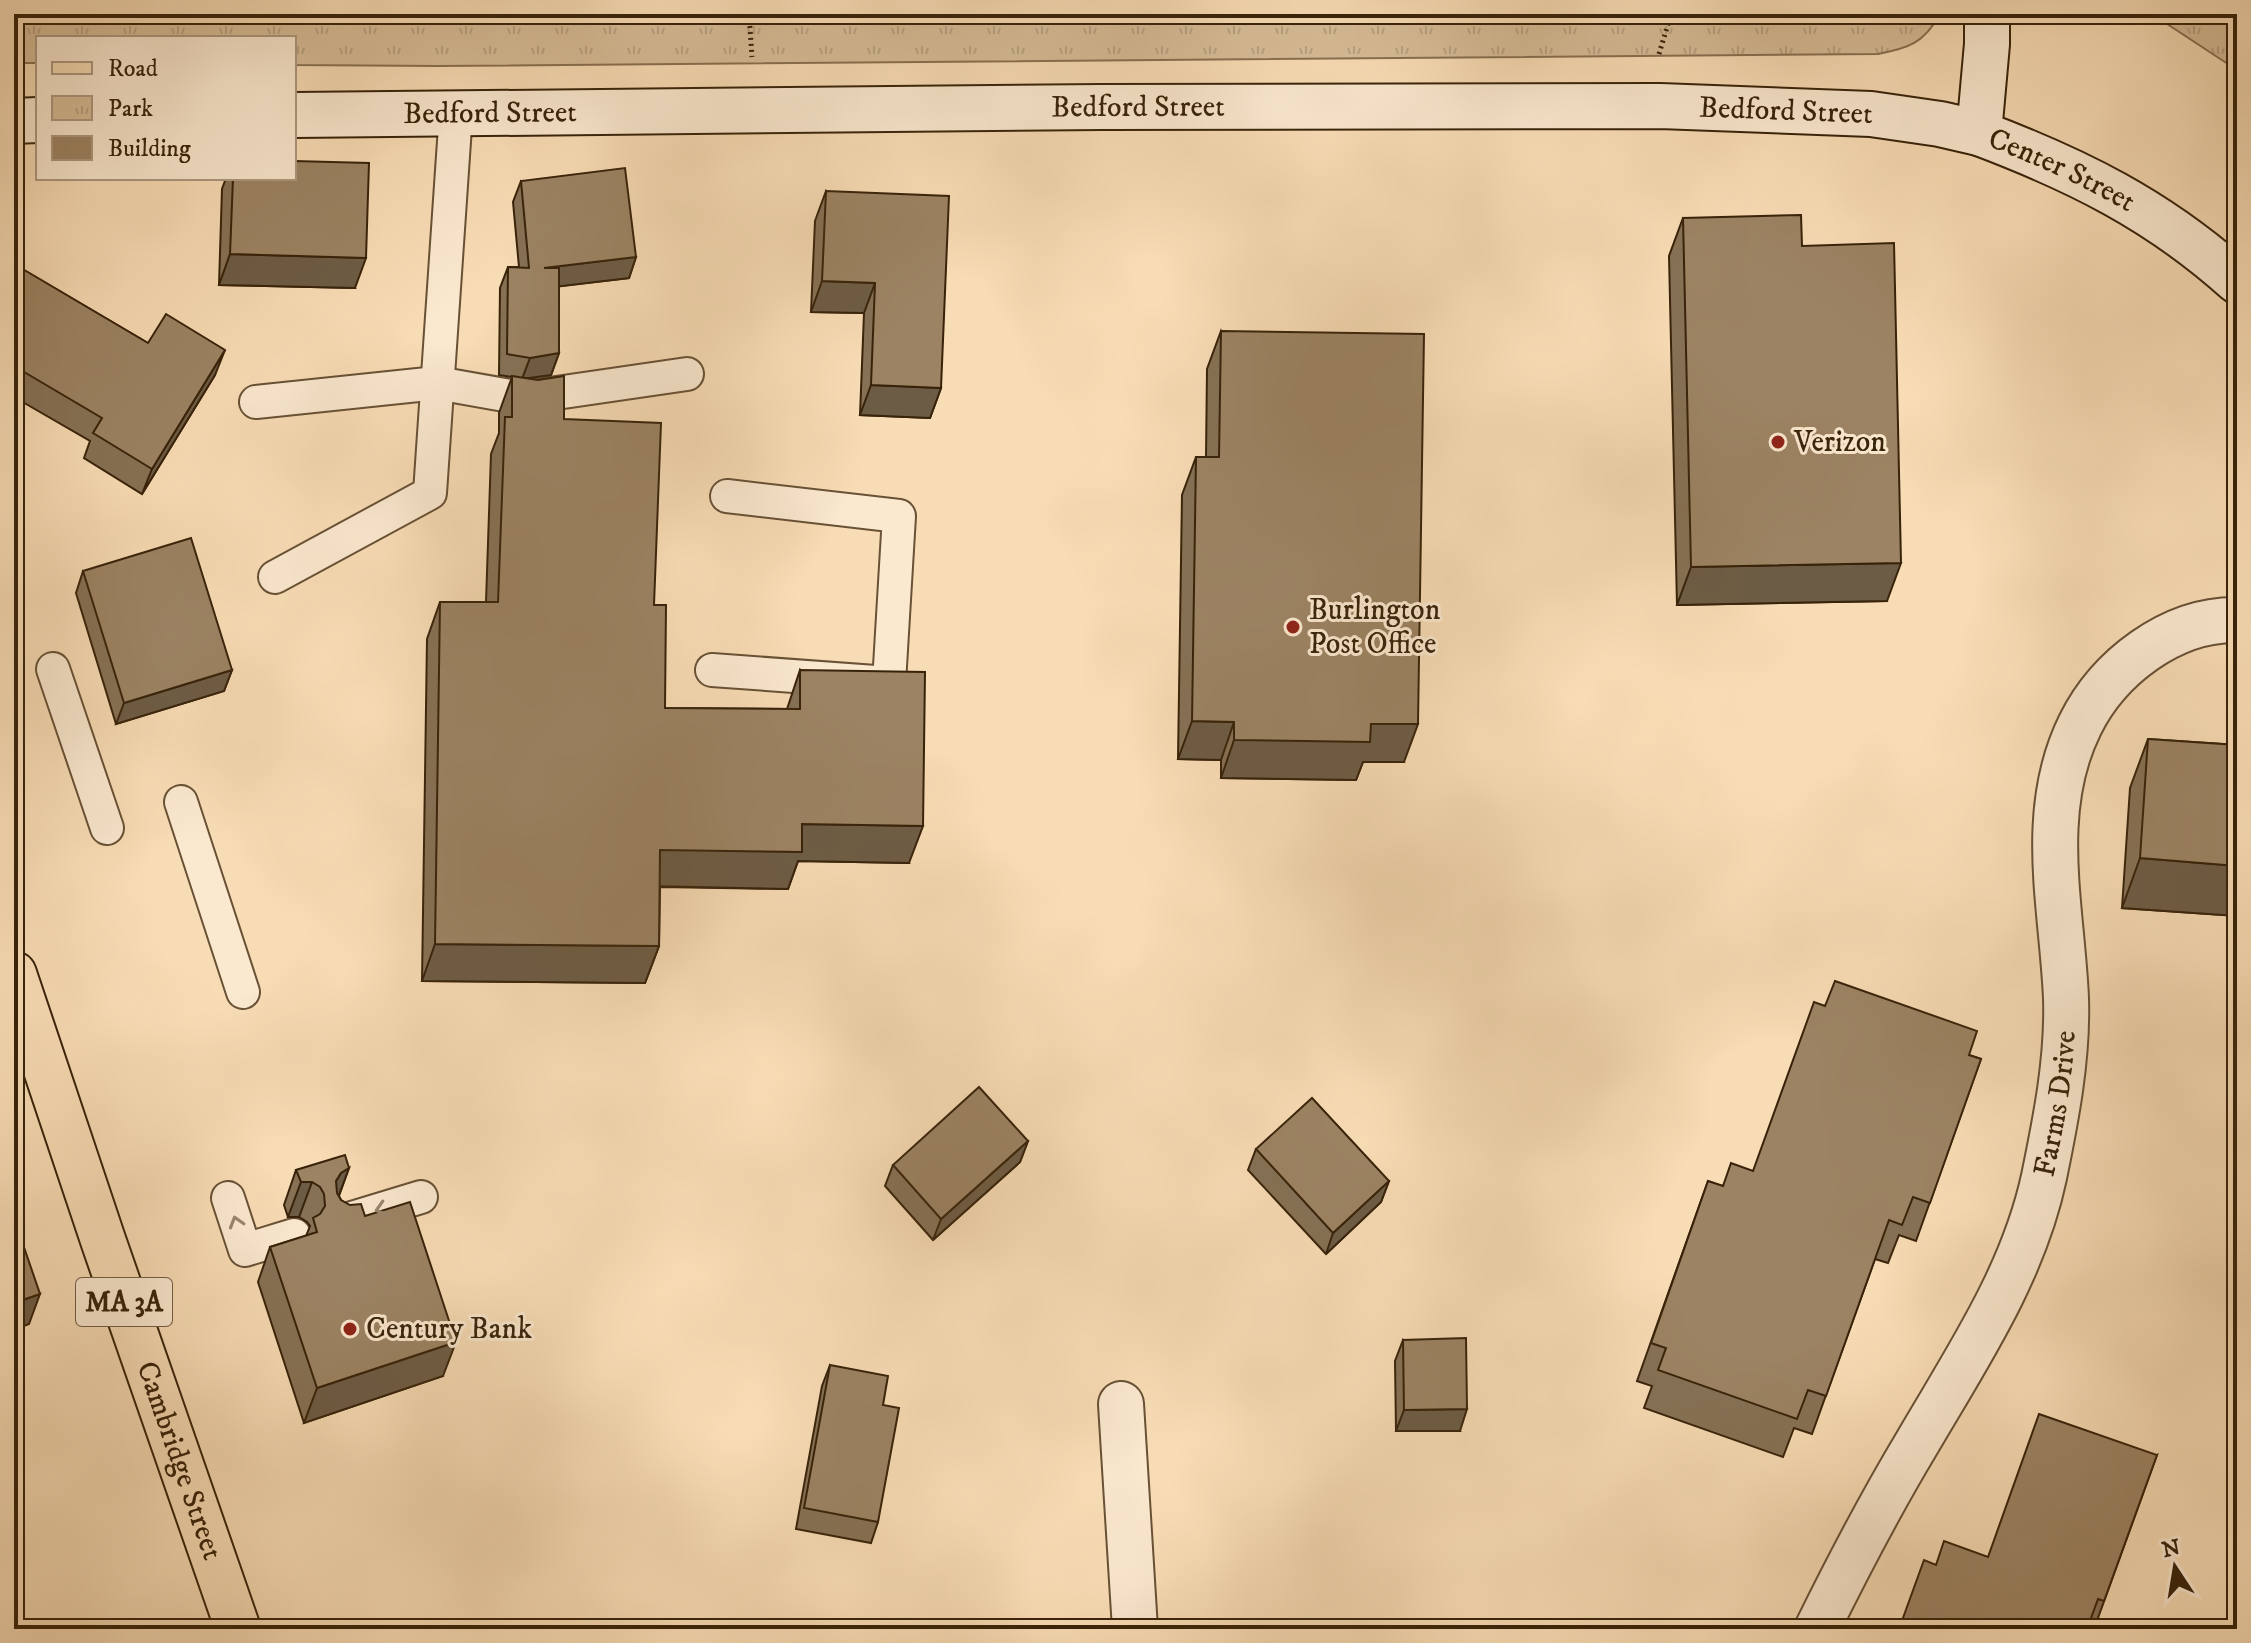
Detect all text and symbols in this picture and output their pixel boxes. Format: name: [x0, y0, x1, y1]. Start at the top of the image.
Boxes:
legend: [36, 36, 296, 180]
text: Road: [108, 54, 158, 84]
street label: Bedford Street: [1051, 88, 1225, 126]
street label: Bedford Street: [1698, 89, 1873, 133]
text: Park: [108, 94, 153, 124]
street label: Bedford Street: [403, 94, 577, 132]
street label: Center Street: [1983, 120, 2142, 220]
text: Building: [108, 134, 191, 164]
place label: Verizon: [1793, 424, 1886, 461]
marker: Verizon: [1769, 433, 1787, 451]
place label: Burlington Post Office: [1309, 592, 1441, 663]
marker: Burlington Post Office: [1284, 618, 1302, 636]
street label: Farms Drive: [2026, 1029, 2084, 1180]
one-way arrow: [375, 1200, 389, 1216]
one-way arrow: [229, 1216, 245, 1229]
road number: MA 3A: [76, 1278, 172, 1326]
place label: Century Bank: [366, 1311, 532, 1348]
marker: Century Bank: [341, 1320, 359, 1338]
street label: Cambridge Street: [128, 1357, 231, 1565]
north arrow: [2135, 1527, 2215, 1607]
text: N: [2160, 1534, 2183, 1564]

